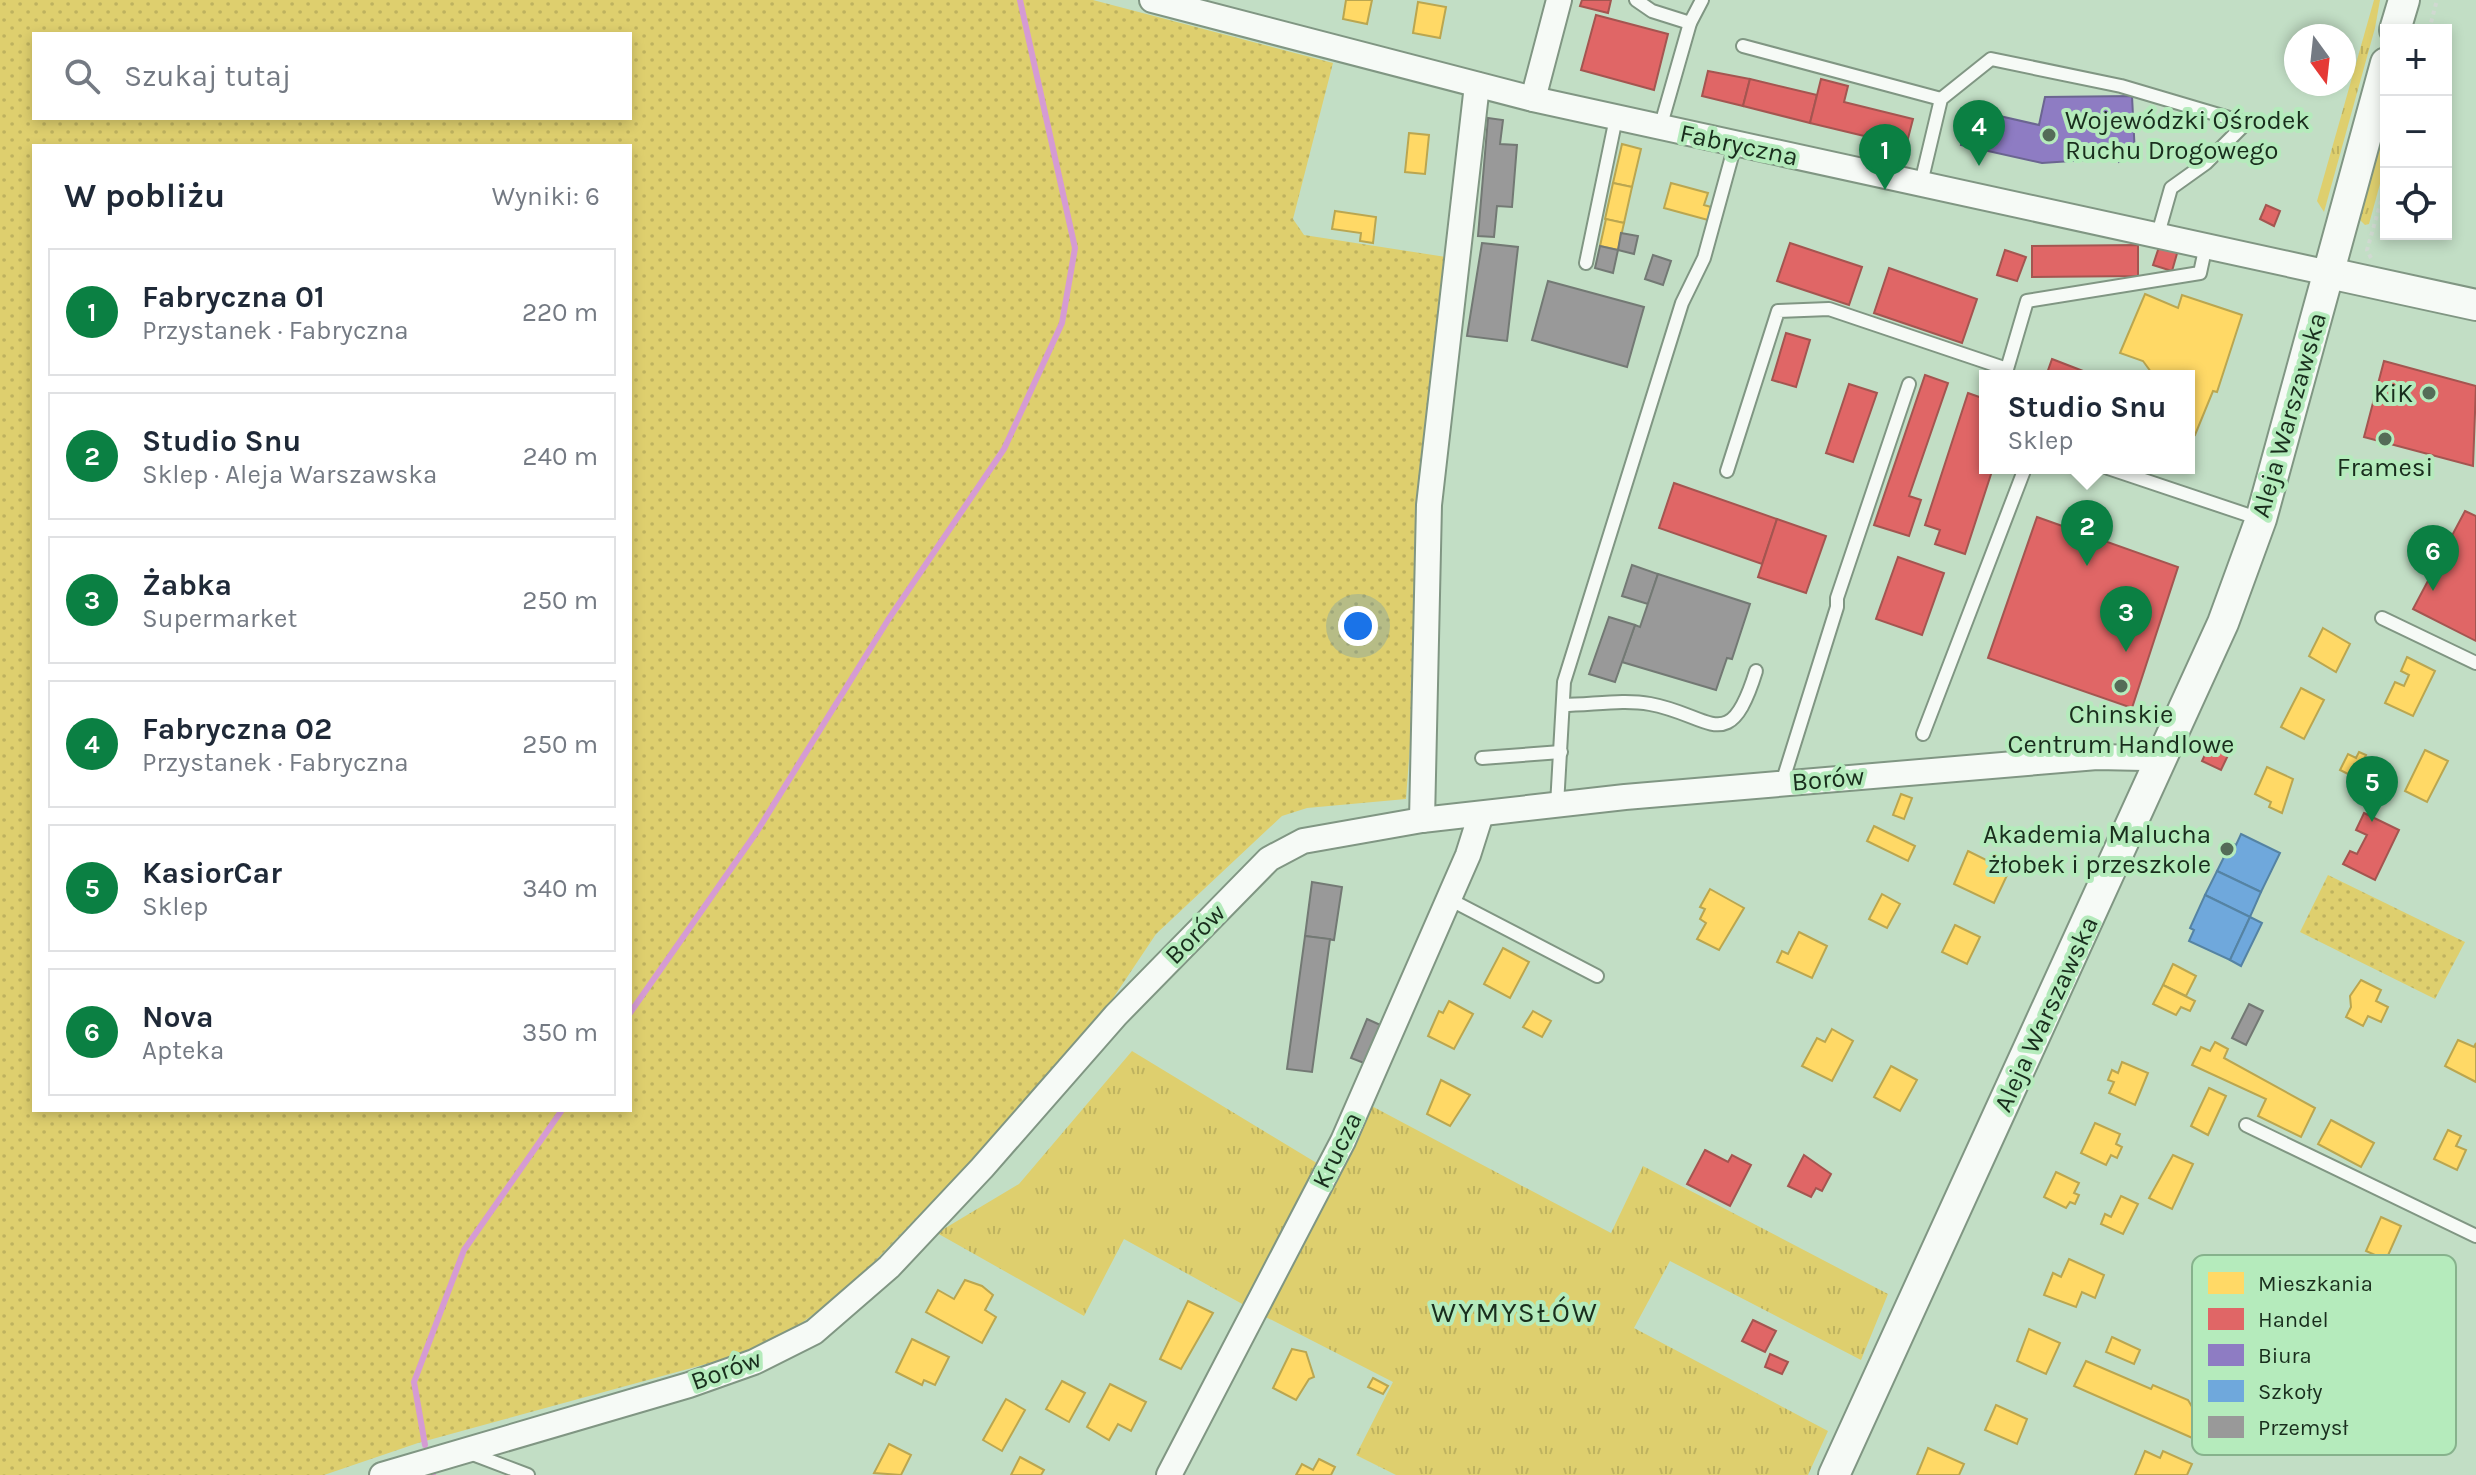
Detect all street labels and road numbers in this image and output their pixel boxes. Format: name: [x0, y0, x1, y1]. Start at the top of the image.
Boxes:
street label: Fabryczna: [1677, 117, 1801, 173]
street label: Aleja Warszawska: [2245, 309, 2333, 521]
street label: Borów: [1790, 760, 1866, 798]
street label: Borów: [1158, 897, 1232, 971]
street label: Aleja Warszawska: [1987, 911, 2105, 1117]
street label: Krucza: [1305, 1107, 1369, 1193]
street label: Borów: [686, 1343, 766, 1397]

